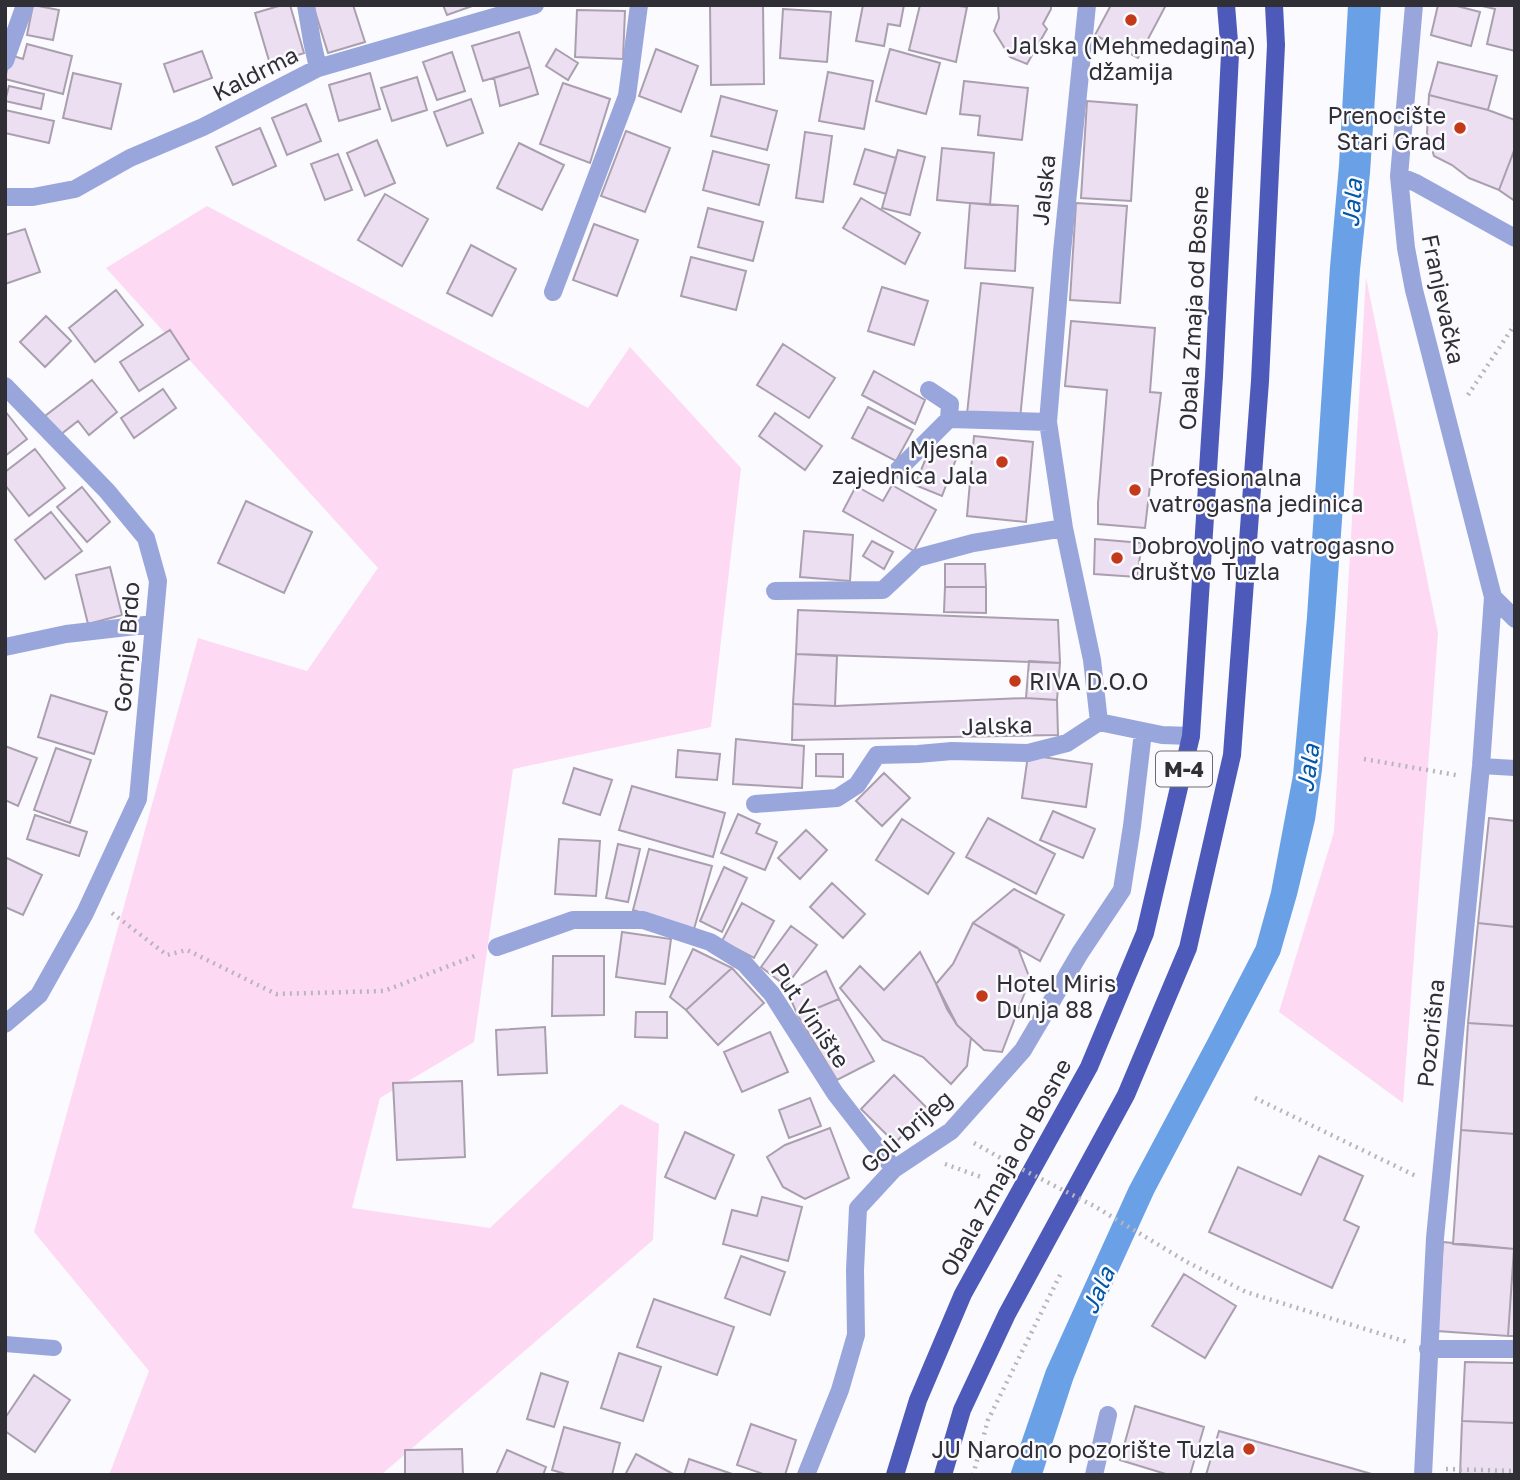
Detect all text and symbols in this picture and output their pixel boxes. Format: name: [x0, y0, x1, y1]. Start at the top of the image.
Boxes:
marker: Jalska (Mehmedagina) džamija: [1123, 12, 1139, 28]
place label: Jalska (Mehmedagina) džamija: [1006, 31, 1256, 85]
street label: Kaldrma: [208, 40, 302, 106]
place label: Prenocište Stari Grad: [1327, 101, 1446, 155]
marker: Prenocište Stari Grad: [1452, 120, 1468, 136]
street label: Jalska: [1025, 153, 1061, 227]
water label: Jala: [1335, 177, 1367, 228]
street label: Obala Zmaja od Bosne: [1173, 185, 1213, 431]
street label: Franjevačka: [1417, 231, 1471, 367]
place label: Mjesna zajednica Jala: [832, 435, 988, 489]
marker: Mjesna zajednica Jala: [994, 454, 1010, 470]
place label: Profesionalna vatrogasna jedinica: [1149, 463, 1364, 517]
marker: Profesionalna vatrogasna jedinica: [1127, 482, 1143, 498]
place label: Dobrovoljno vatrogasno društvo Tuzla: [1131, 531, 1395, 585]
marker: Dobrovoljno vatrogasno društvo Tuzla: [1109, 550, 1125, 566]
street label: Gornje Brdo: [107, 581, 145, 713]
place label: RIVA D.O.O: [1029, 667, 1148, 695]
marker: RIVA D.O.O: [1007, 673, 1023, 689]
street label: Jalska: [961, 710, 1033, 740]
water label: Jala: [1289, 741, 1325, 794]
road number: M-4: [1156, 752, 1212, 786]
street label: Put Vinište: [766, 957, 856, 1073]
place label: Hotel Miris Dunja 88: [996, 969, 1116, 1023]
street label: Pozorišna: [1410, 978, 1450, 1088]
marker: Hotel Miris Dunja 88: [974, 988, 990, 1004]
street label: Obala Zmaja od Bosne: [933, 1053, 1077, 1281]
street label: Goli brijeg: [854, 1084, 958, 1178]
water label: Jala: [1074, 1261, 1121, 1318]
place label: JU Narodno pozorište Tuzla: [932, 1435, 1235, 1463]
marker: JU Narodno pozorište Tuzla: [1241, 1441, 1257, 1457]

